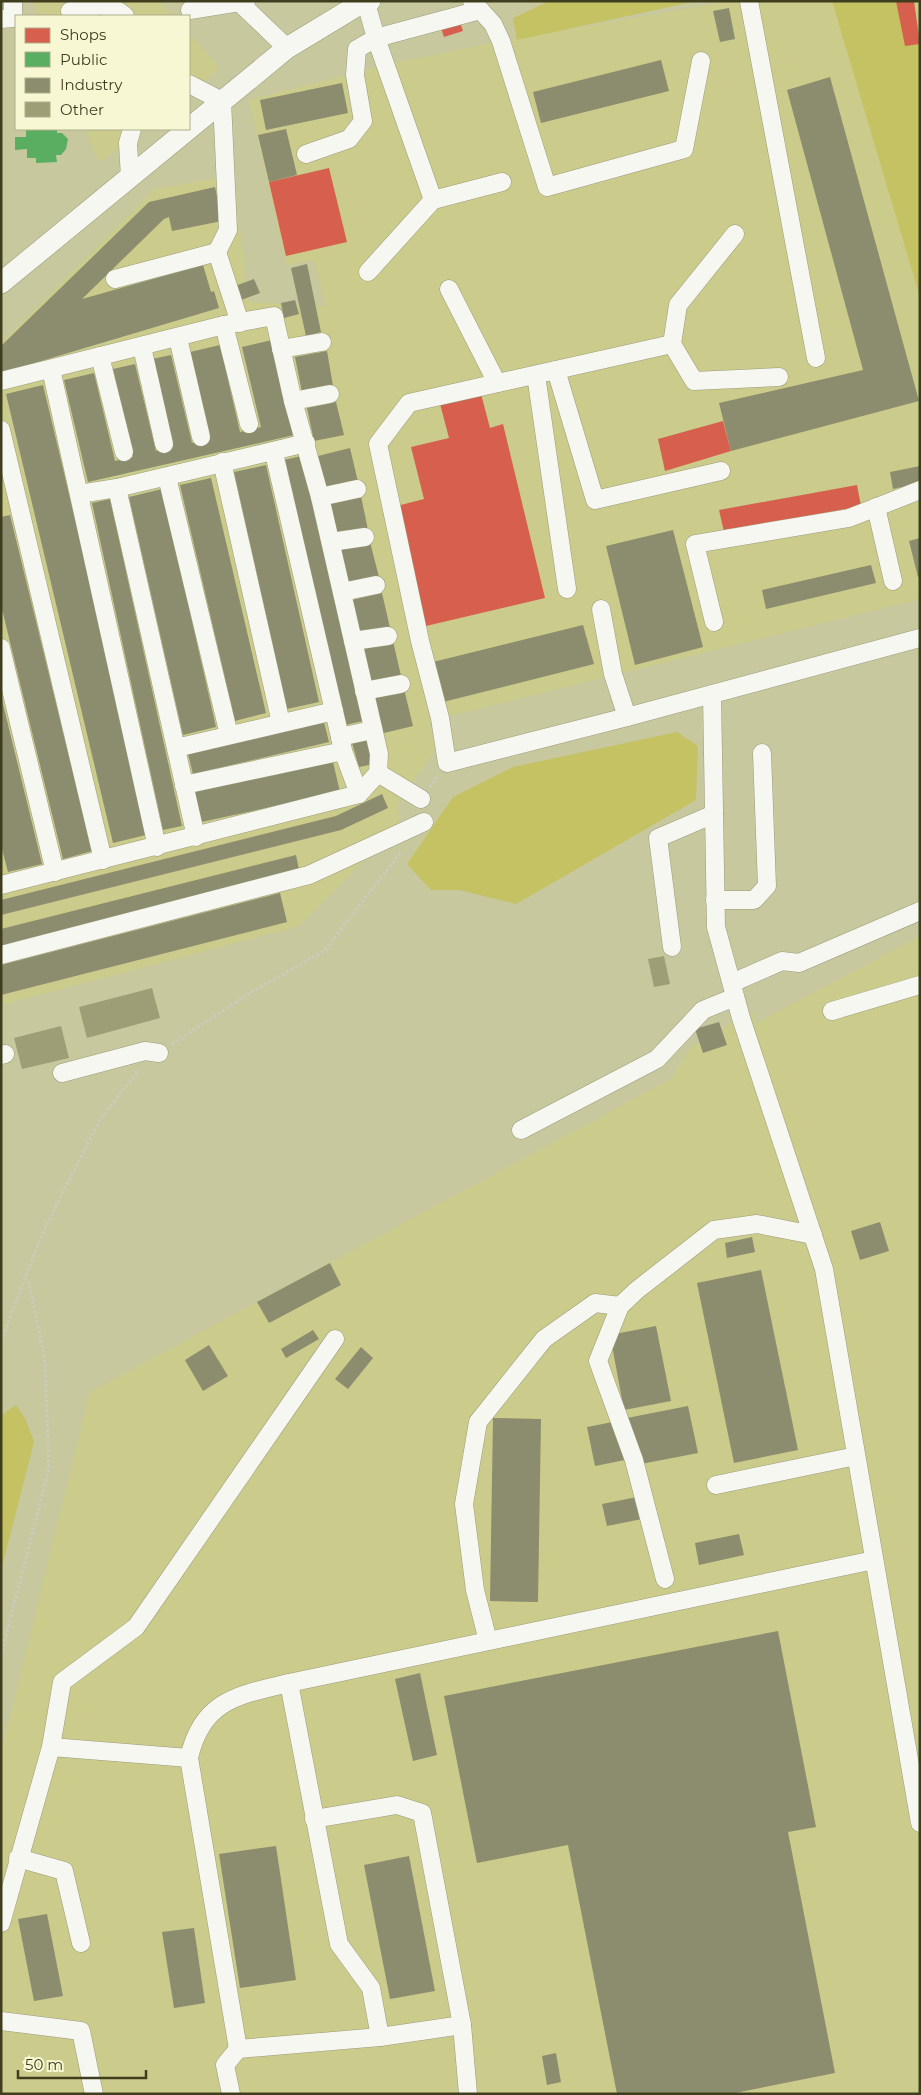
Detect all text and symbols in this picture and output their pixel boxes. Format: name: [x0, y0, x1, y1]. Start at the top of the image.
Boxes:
legend: [15, 15, 190, 130]
text: Shops: [60, 25, 106, 44]
text: Public: [60, 50, 108, 69]
text: Industry: [60, 75, 123, 94]
text: Other: [60, 100, 104, 119]
scale bar: [18, 2048, 145, 2080]
text: 50 m: [25, 2055, 63, 2074]

